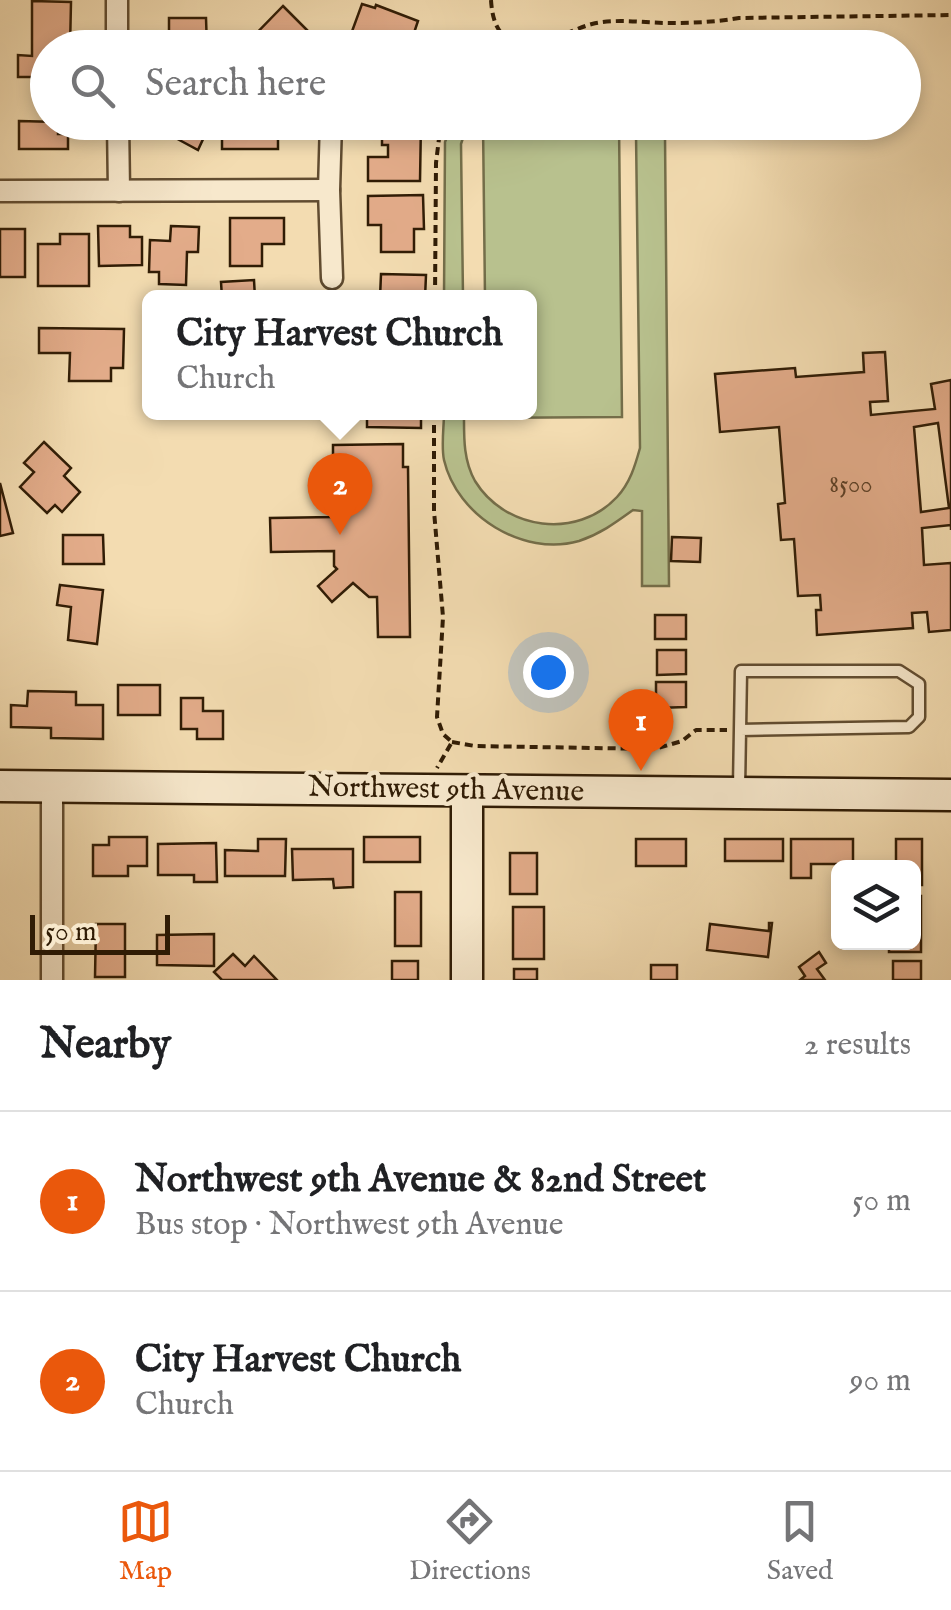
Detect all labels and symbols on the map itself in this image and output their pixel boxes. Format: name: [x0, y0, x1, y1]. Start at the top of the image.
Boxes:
pin: 2: [308, 452, 372, 535]
house number: 8500: [829, 469, 873, 501]
your location: [523, 647, 574, 698]
pin: 1: [608, 688, 674, 771]
street label: Northwest 9th Avenue: [308, 769, 584, 811]
scale bar: [30, 910, 170, 954]

